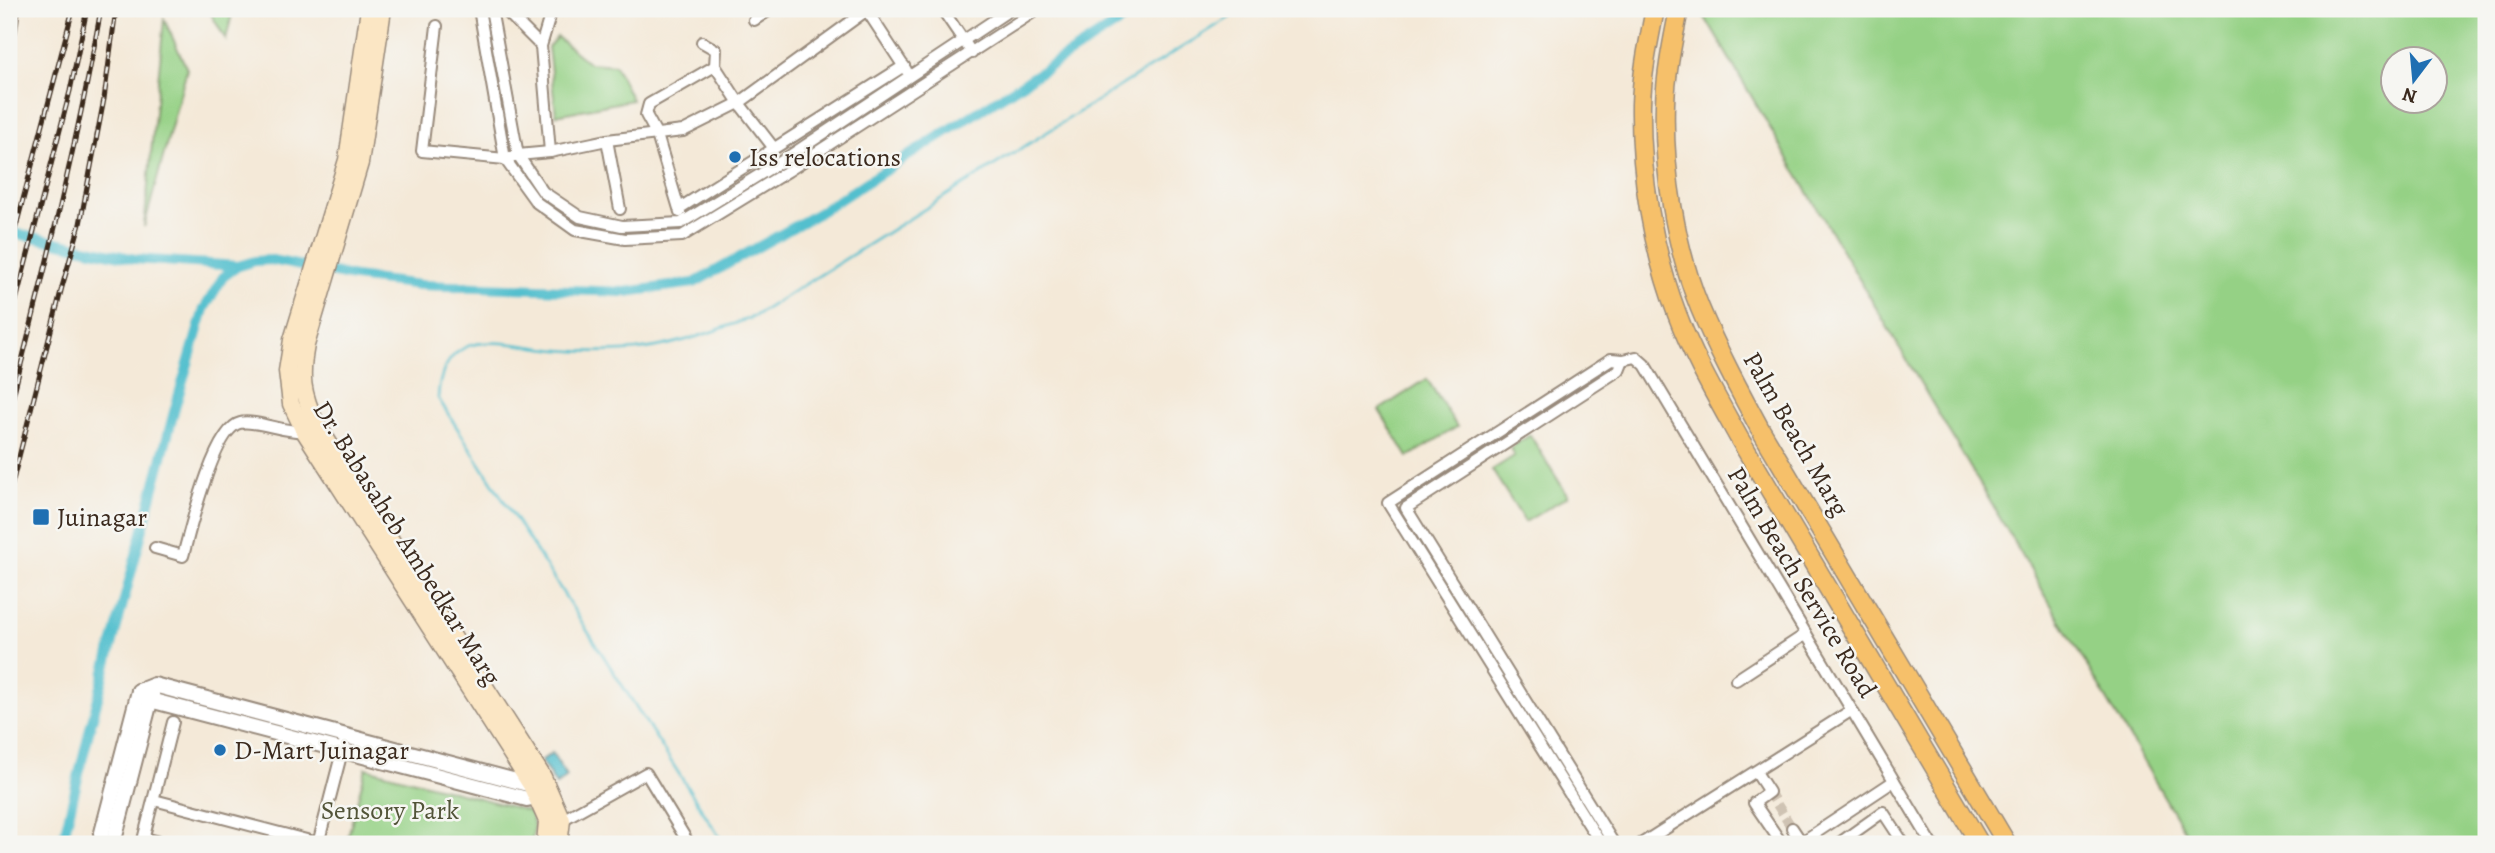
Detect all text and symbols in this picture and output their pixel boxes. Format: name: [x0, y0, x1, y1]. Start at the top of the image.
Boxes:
north arrow: [2380, 46, 2450, 116]
text: N: [2399, 81, 2420, 110]
place label: Iss relocations: [749, 140, 901, 175]
marker: Iss relocations: [727, 149, 743, 165]
street label: Palm Beach Marg: [1735, 345, 1857, 523]
street label: Dr. Babasaheb Ambedkar Marg: [305, 394, 509, 692]
street label: Palm Beach Service Road: [1719, 460, 1885, 704]
place label: Juinagar: [57, 500, 147, 535]
marker: Juinagar: [31, 507, 51, 527]
place label: D-Mart Juinagar: [234, 733, 409, 768]
marker: D-Mart Juinagar: [212, 742, 228, 758]
park label: Sensory Park: [321, 793, 459, 828]

